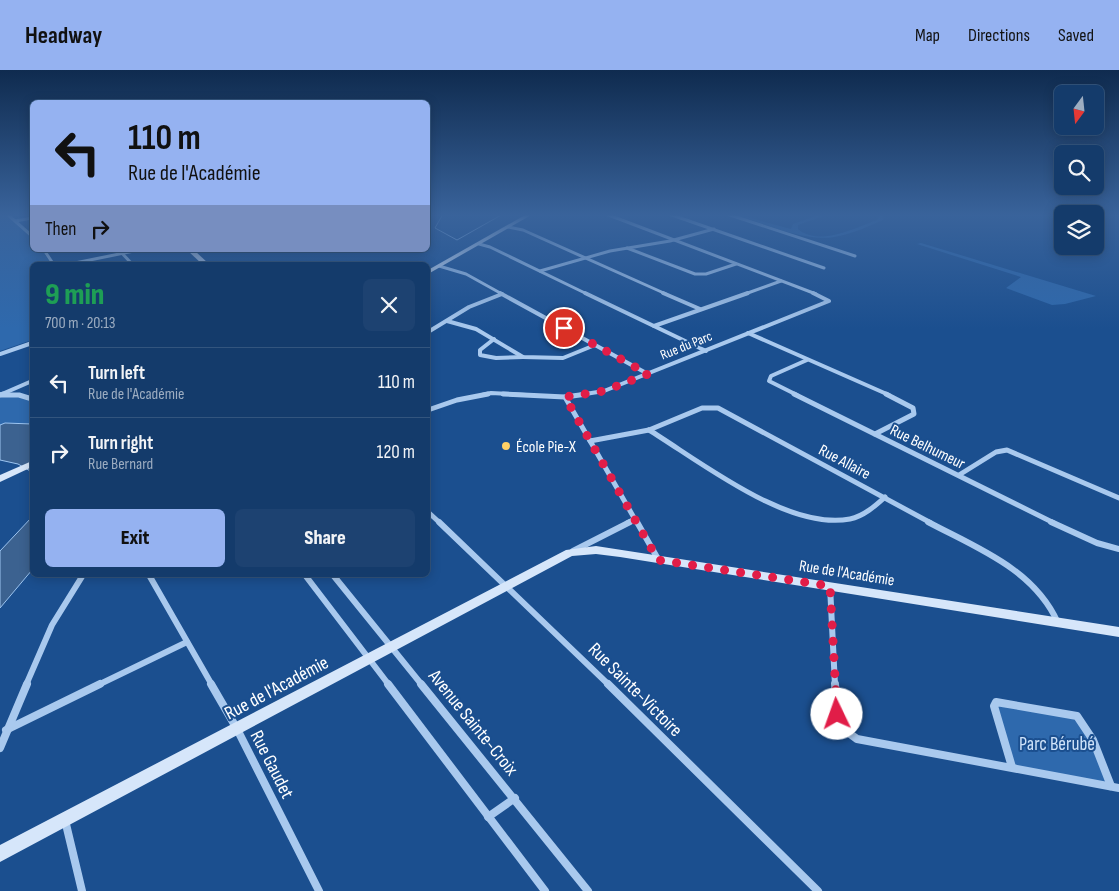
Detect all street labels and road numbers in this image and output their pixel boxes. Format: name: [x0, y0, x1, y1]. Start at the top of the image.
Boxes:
street label: Rue du Parc: [658, 327, 715, 364]
street label: Rue Belhumeur: [887, 421, 968, 474]
street label: Rue Allaire: [815, 441, 873, 484]
street label: Rue de l'Académie: [798, 557, 896, 590]
street label: Rue Sainte-Victoire: [583, 638, 687, 742]
street label: Rue de l'Académie: [221, 651, 333, 725]
street label: Avenue Sainte-Croix: [422, 664, 523, 781]
street label: Rue Gaudet: [245, 727, 299, 803]

